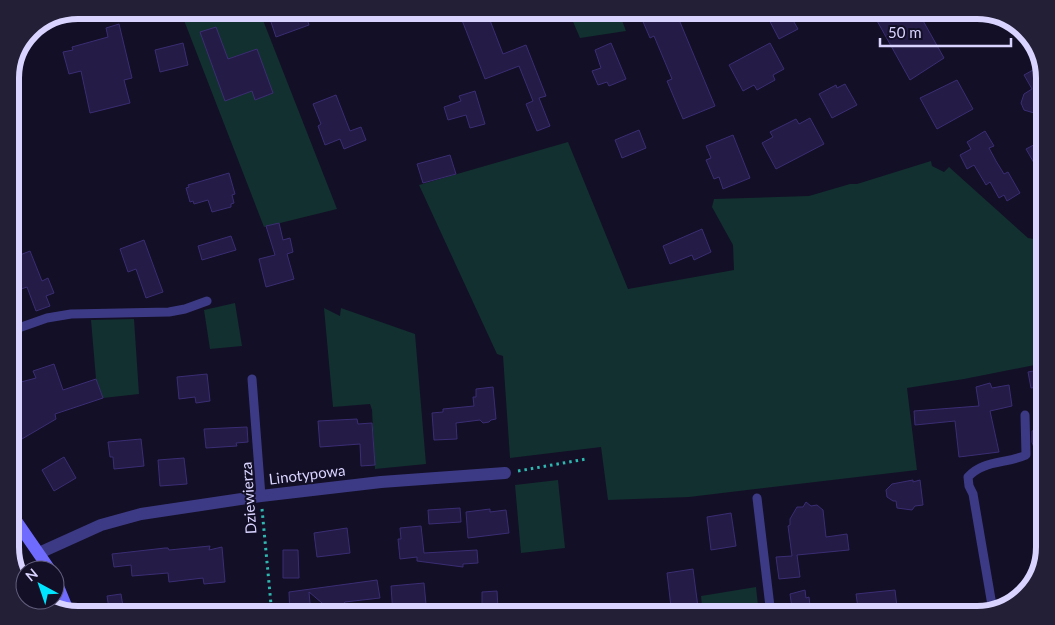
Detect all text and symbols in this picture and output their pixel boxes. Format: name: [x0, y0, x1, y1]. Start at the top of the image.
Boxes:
scale bar: [880, 15, 1011, 47]
text: 50 m: [888, 23, 922, 41]
street label: Linotypowa: [268, 460, 346, 488]
street label: Dziewierza: [236, 461, 260, 535]
north arrow: [15, 560, 65, 610]
text: N: [22, 565, 41, 585]

